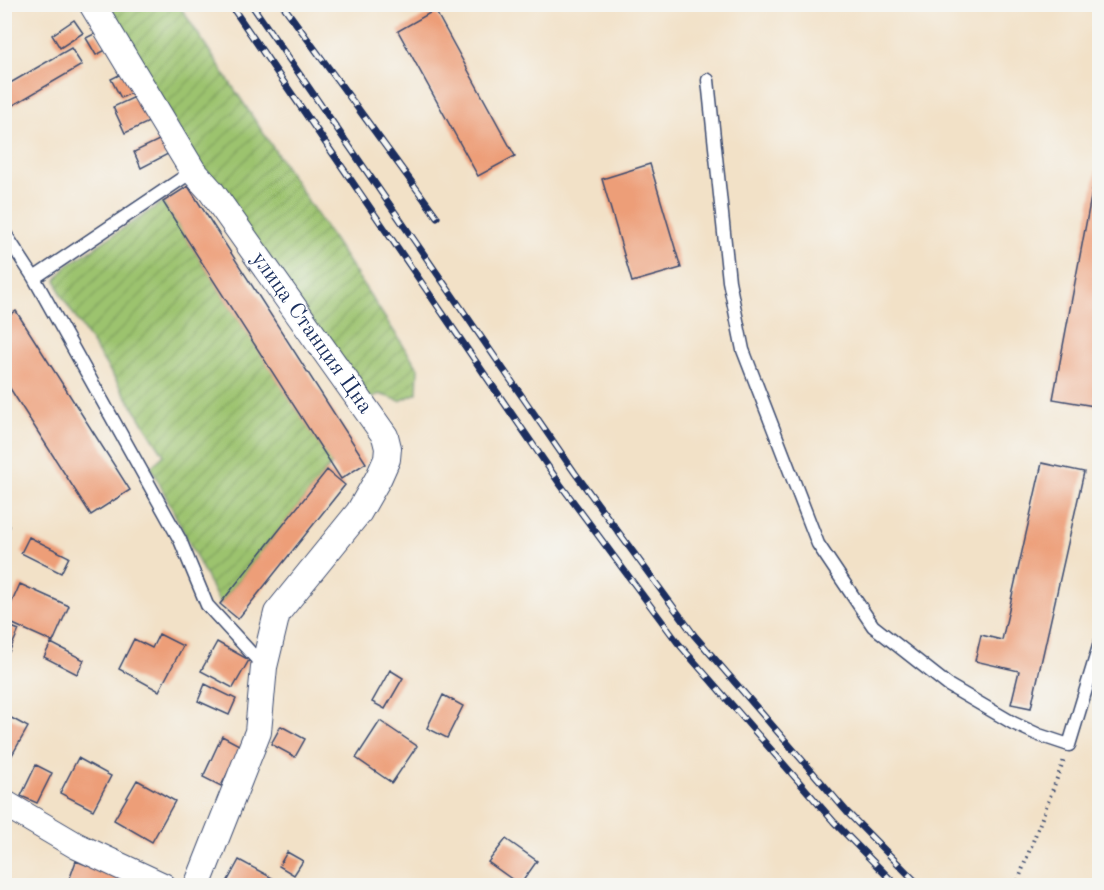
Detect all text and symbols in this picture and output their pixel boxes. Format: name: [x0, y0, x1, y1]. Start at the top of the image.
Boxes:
street label: улица Станция Цна: [247, 248, 377, 418]

